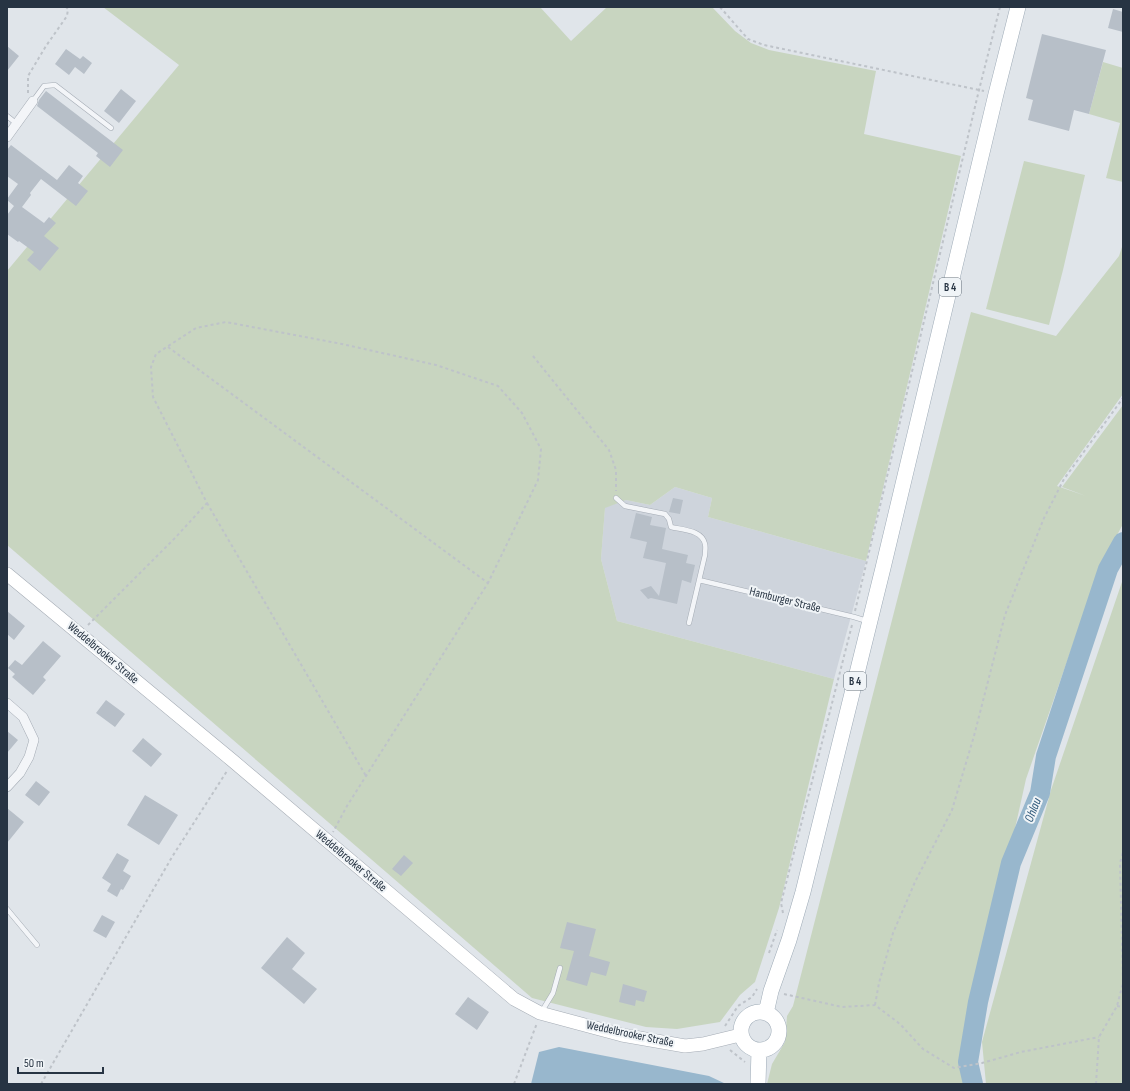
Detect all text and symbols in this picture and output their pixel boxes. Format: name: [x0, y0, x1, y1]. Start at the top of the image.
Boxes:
road number: B 4: [939, 278, 961, 296]
street label: Hamburger Straße: [748, 584, 822, 616]
street label: Weddelbrooker Straße: [64, 619, 142, 687]
road number: B 4: [844, 672, 866, 690]
water label: Ohlau: [1021, 795, 1045, 824]
street label: Weddelbrooker Straße: [312, 827, 390, 895]
street label: Weddelbrooker Straße: [585, 1017, 675, 1051]
scale bar: [18, 1049, 103, 1075]
text: 50 m: [24, 1056, 44, 1071]

